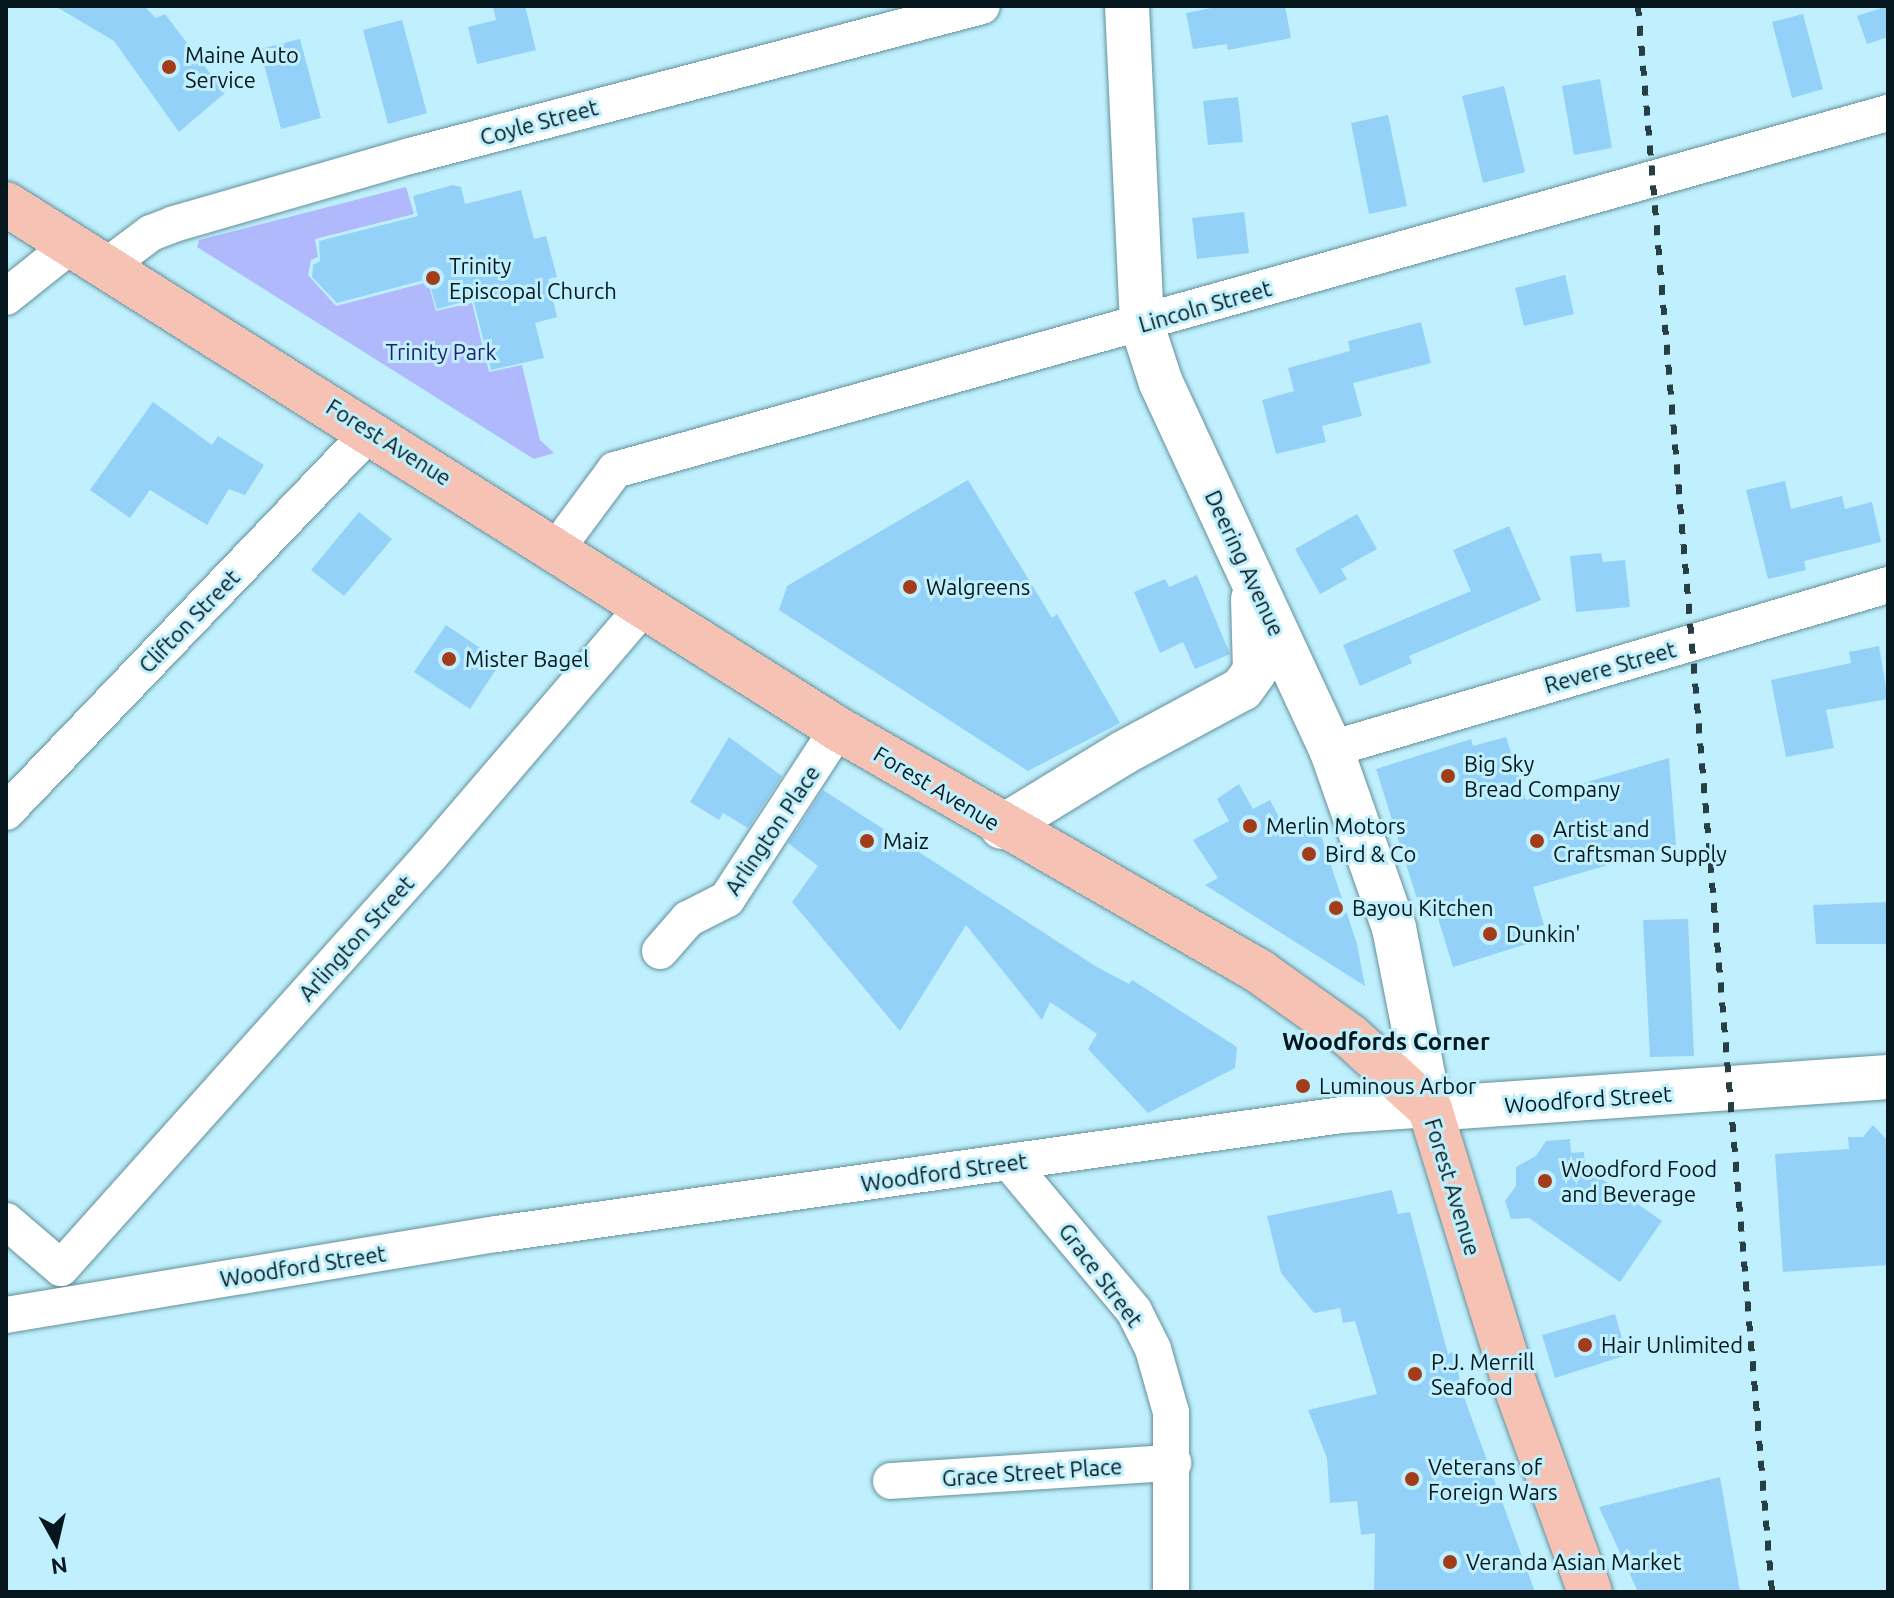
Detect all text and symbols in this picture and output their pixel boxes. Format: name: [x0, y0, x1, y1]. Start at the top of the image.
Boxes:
place label: Maine Auto Service: [185, 41, 299, 92]
marker: Maine Auto Service: [160, 58, 178, 76]
street label: Coyle Street: [477, 94, 601, 150]
place label: Trinity Episcopal Church: [449, 252, 617, 304]
marker: Trinity Episcopal Church: [424, 269, 442, 287]
street label: Lincoln Street: [1136, 274, 1274, 338]
park label: Trinity Park: [385, 339, 497, 365]
street label: Forest Avenue: [322, 393, 456, 491]
street label: Deering Avenue: [1200, 486, 1290, 640]
street label: Clifton Street: [133, 564, 245, 678]
place label: Walgreens: [926, 574, 1030, 600]
marker: Walgreens: [901, 578, 919, 596]
street label: Revere Street: [1541, 636, 1679, 698]
place label: Mister Bagel: [465, 646, 589, 672]
marker: Mister Bagel: [440, 650, 458, 668]
street label: Forest Avenue: [869, 740, 1005, 836]
place label: Big Sky Bread Company: [1464, 750, 1620, 802]
street label: Arlington Place: [719, 760, 825, 900]
marker: Big Sky Bread Company: [1439, 767, 1457, 785]
place label: Merlin Motors: [1266, 813, 1406, 839]
place label: Artist and Craftsman Supply: [1553, 815, 1727, 866]
marker: Merlin Motors: [1241, 817, 1259, 835]
place label: Maiz: [883, 828, 929, 854]
marker: Maiz: [858, 832, 876, 850]
marker: Artist and Craftsman Supply: [1528, 832, 1546, 850]
place label: Bird & Co: [1325, 841, 1416, 867]
marker: Bird & Co: [1300, 845, 1318, 863]
street label: Arlington Street: [293, 870, 419, 1006]
place label: Bayou Kitchen: [1352, 895, 1494, 921]
marker: Bayou Kitchen: [1327, 899, 1345, 917]
place label: Dunkin': [1506, 921, 1581, 947]
marker: Dunkin': [1481, 925, 1499, 943]
district label: Woodfords Corner: [1282, 1028, 1490, 1056]
place label: Luminous Arbor: [1319, 1073, 1476, 1099]
marker: Luminous Arbor: [1294, 1077, 1312, 1095]
street label: Woodford Street: [1504, 1080, 1672, 1118]
street label: Forest Avenue: [1420, 1115, 1486, 1259]
street label: Woodford Street: [859, 1147, 1029, 1197]
place label: Woodford Food and Beverage: [1561, 1155, 1717, 1206]
marker: Woodford Food and Beverage: [1536, 1172, 1554, 1190]
street label: Grace Street: [1053, 1218, 1149, 1332]
street label: Woodford Street: [218, 1240, 388, 1292]
place label: Hair Unlimited: [1601, 1332, 1743, 1358]
marker: Hair Unlimited: [1576, 1336, 1594, 1354]
place label: P.J. Merrill Seafood: [1431, 1348, 1535, 1400]
marker: P.J. Merrill Seafood: [1406, 1365, 1424, 1383]
street label: Grace Street Place: [941, 1453, 1123, 1491]
place label: Veterans of Foreign Wars: [1428, 1453, 1558, 1504]
marker: Veterans of Foreign Wars: [1403, 1470, 1421, 1488]
north arrow: [16, 1502, 96, 1582]
place label: Veranda Asian Market: [1466, 1549, 1681, 1575]
text: N: [50, 1553, 69, 1580]
marker: Veranda Asian Market: [1441, 1553, 1459, 1571]

